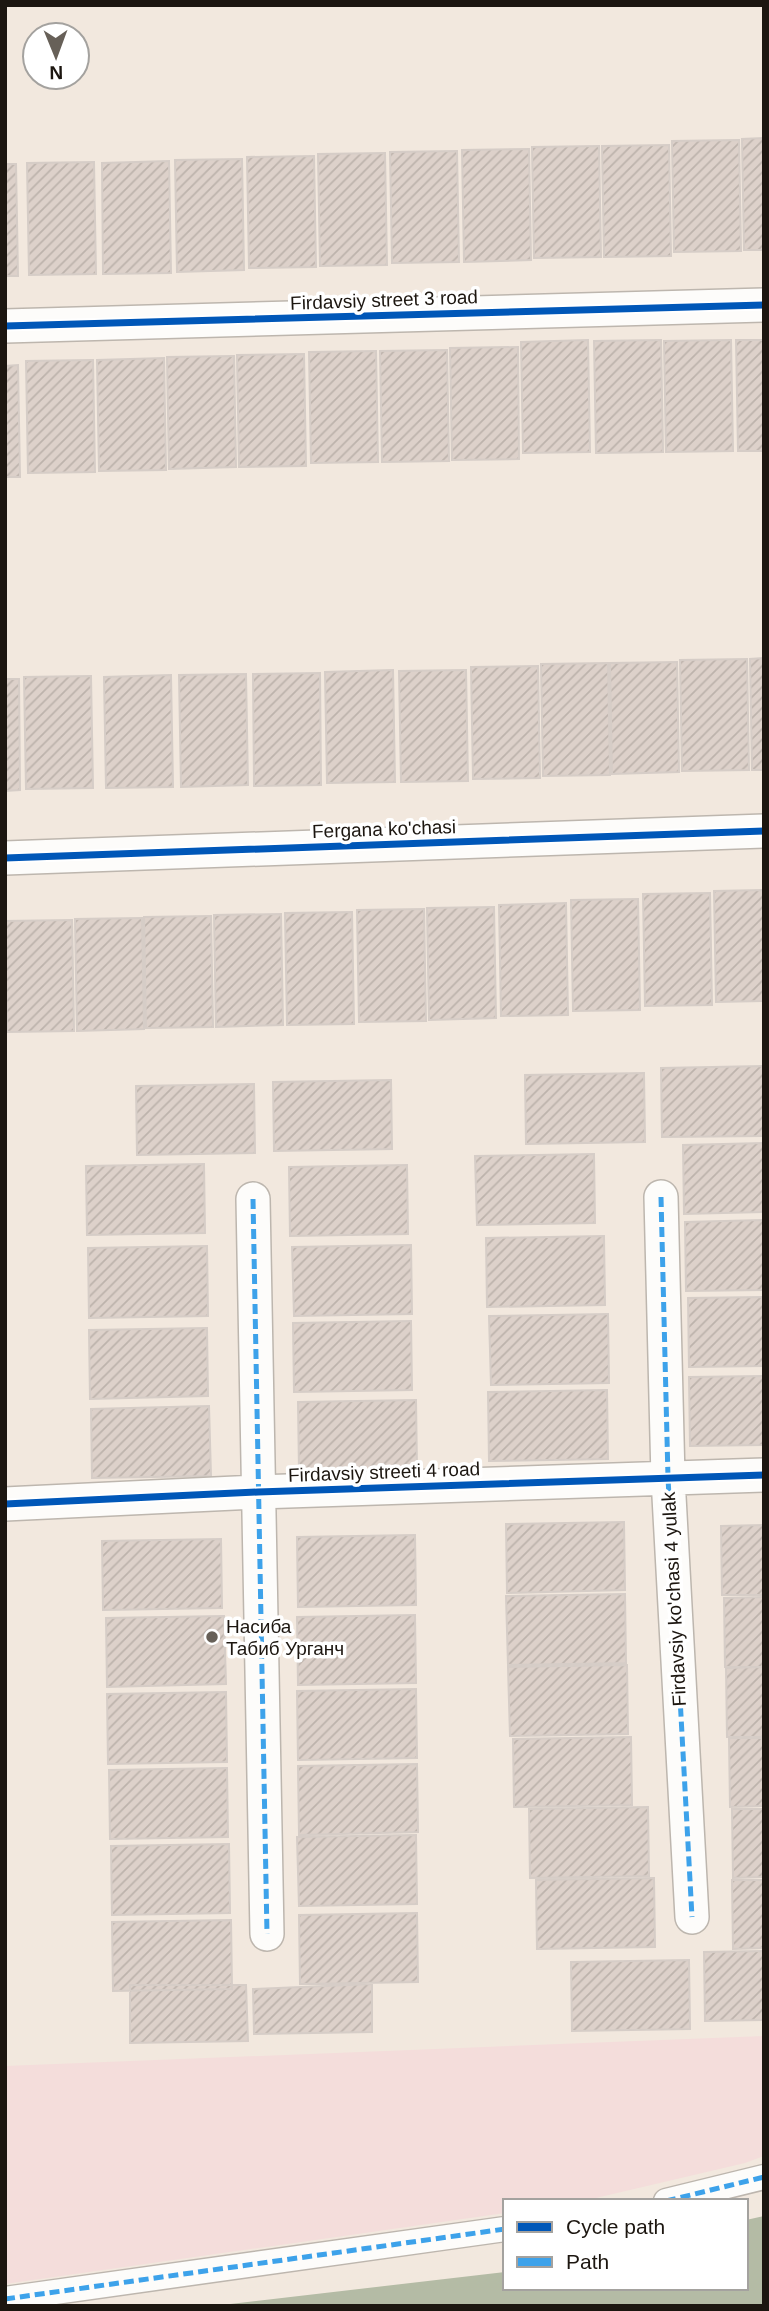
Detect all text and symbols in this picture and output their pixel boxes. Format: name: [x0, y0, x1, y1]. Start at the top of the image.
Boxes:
north arrow: [21, 21, 91, 91]
text: N: [49, 62, 63, 83]
street label: Firdavsiy street 3 road: [290, 286, 478, 314]
street label: Fergana ko'chasi: [312, 816, 456, 842]
street label: Firdavsiy streeti 4 road: [288, 1458, 480, 1486]
street label: Firdavsiy ko'chasi 4 yulak: [658, 1491, 690, 1707]
place label: Насиба Табиб Урганч: [226, 1616, 344, 1659]
marker: Насиба Табиб Урганч: [204, 1629, 220, 1645]
legend: [503, 2199, 748, 2290]
text: Cycle path: [566, 2215, 665, 2238]
text: Path: [566, 2250, 609, 2273]

